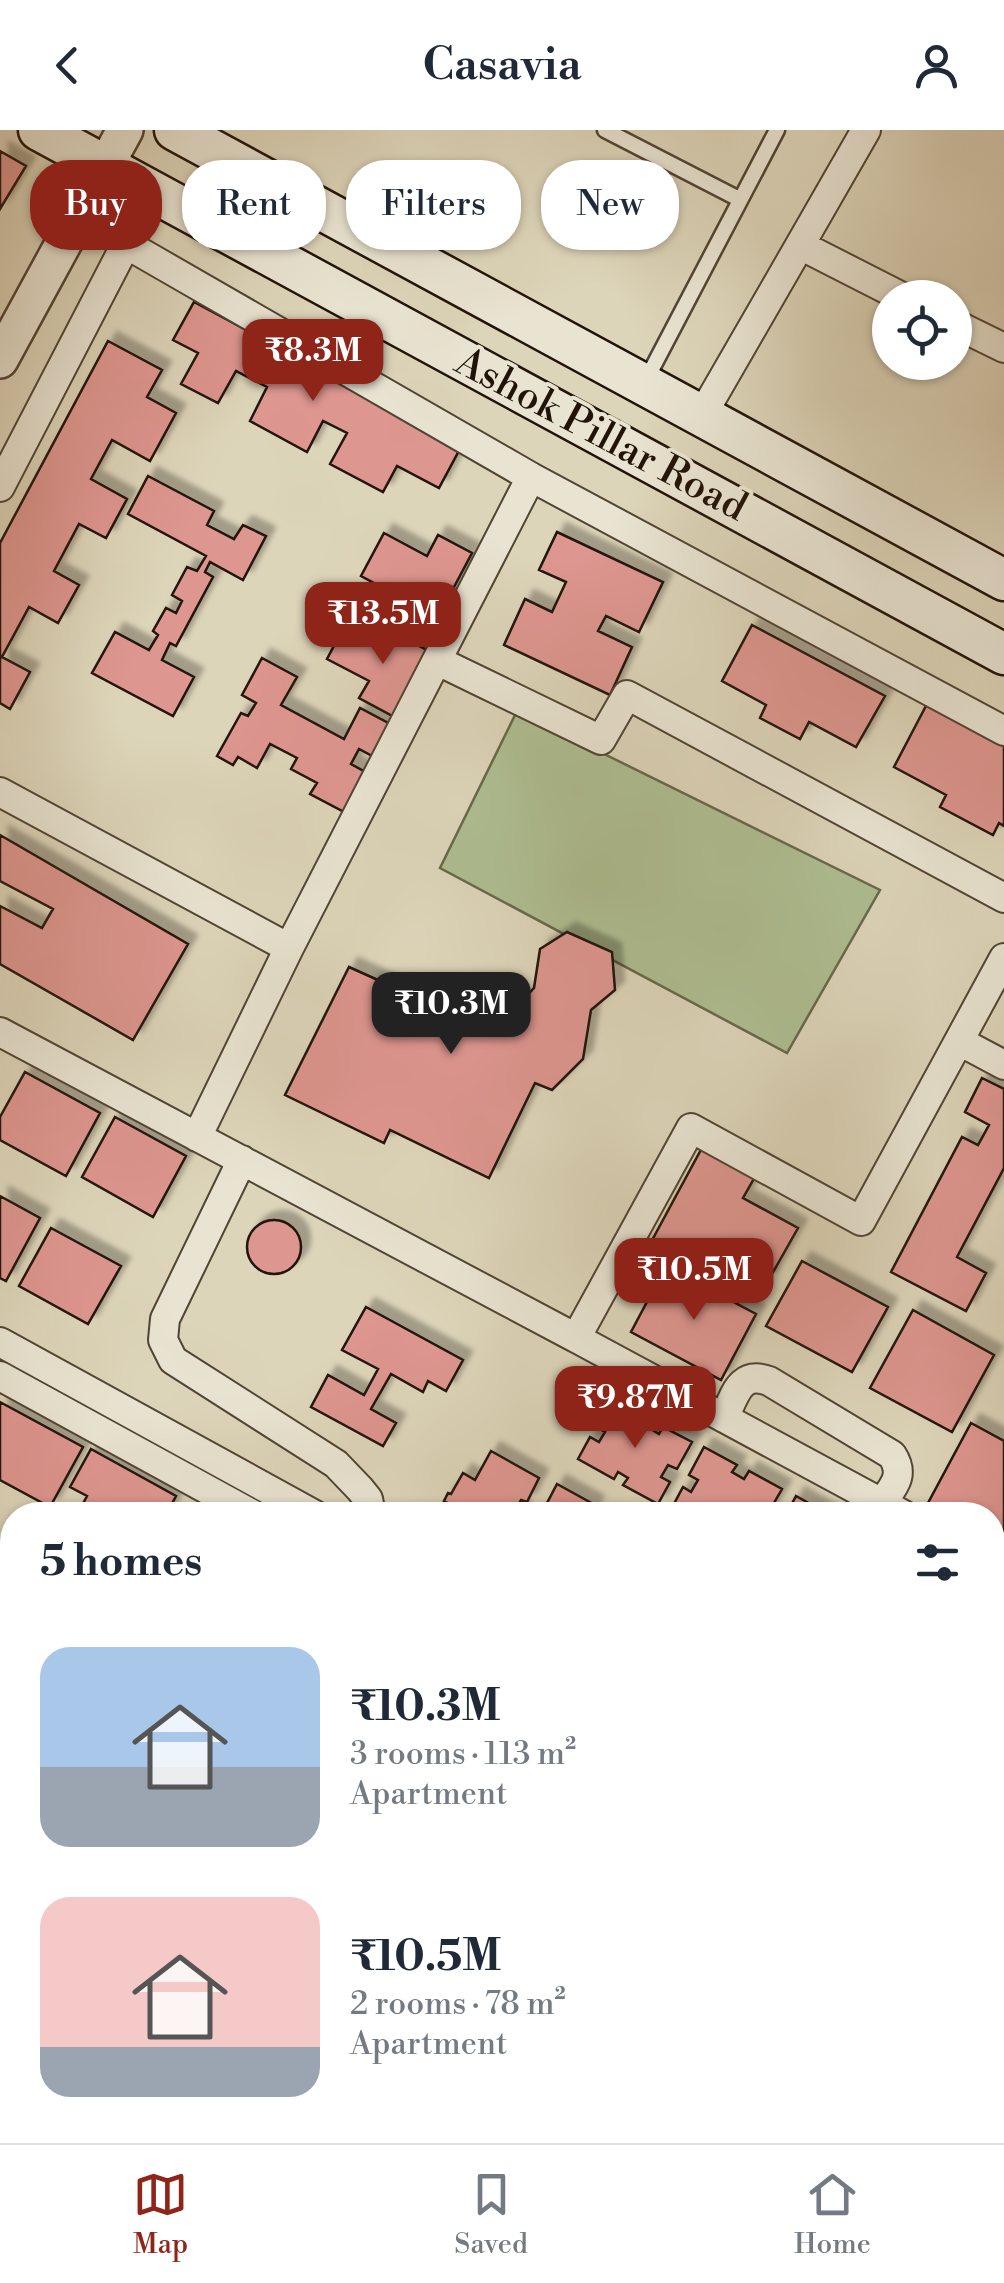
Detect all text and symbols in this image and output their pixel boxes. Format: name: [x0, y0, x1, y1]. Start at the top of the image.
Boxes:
text: Casavia: [422, 37, 582, 94]
icon: back: [40, 38, 95, 93]
icon: person: [909, 38, 964, 93]
chip: Buy: [30, 160, 162, 250]
chip: Rent: [182, 160, 326, 250]
chip: Filters: [346, 160, 521, 250]
chip: New: [541, 160, 679, 250]
map controls: [872, 280, 972, 380]
button: locate: [872, 280, 972, 380]
pin: ₹8.3M: [243, 319, 383, 404]
text: ₹8.3M: [264, 331, 362, 371]
street label: Ashok Pillar Road: [446, 337, 756, 533]
pin: ₹13.5M: [302, 582, 464, 667]
text: ₹13.5M: [327, 594, 439, 634]
pin: ₹10.3M: [370, 972, 532, 1057]
text: ₹10.3M: [394, 984, 508, 1024]
pin: ₹10.5M: [613, 1238, 775, 1323]
text: ₹10.5M: [636, 1250, 752, 1290]
pin: ₹9.87M: [554, 1366, 716, 1451]
text: ₹9.87M: [577, 1378, 693, 1418]
icon: filters: [910, 1535, 965, 1590]
text: 5 homes: [40, 1536, 202, 1589]
text: ₹10.3M: [350, 1681, 500, 1734]
icon: home: [120, 1687, 240, 1807]
text: 3 rooms · 113 m²: [350, 1734, 576, 1774]
text: Apartment: [350, 1774, 507, 1814]
text: ₹10.5M: [350, 1931, 501, 1984]
icon: home: [120, 1937, 240, 2057]
text: 2 rooms · 78 m²: [350, 1984, 566, 2024]
text: Apartment: [350, 2024, 507, 2064]
tab: Map: [133, 2167, 188, 2262]
tab: Saved: [454, 2167, 528, 2262]
tab: Home: [794, 2167, 871, 2262]

